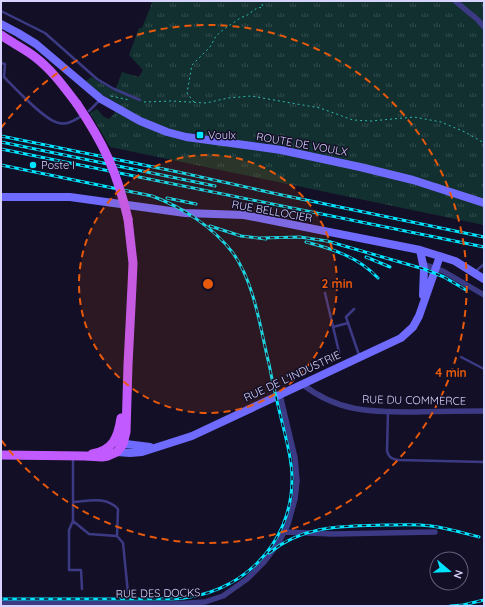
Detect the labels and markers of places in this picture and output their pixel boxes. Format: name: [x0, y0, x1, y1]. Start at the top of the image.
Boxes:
place label: Voulx: [208, 128, 236, 142]
marker: Voulx: [195, 130, 205, 140]
place label: Poste I: [41, 158, 75, 172]
marker: Poste I: [28, 160, 38, 170]
centre of rings: [201, 277, 215, 291]

